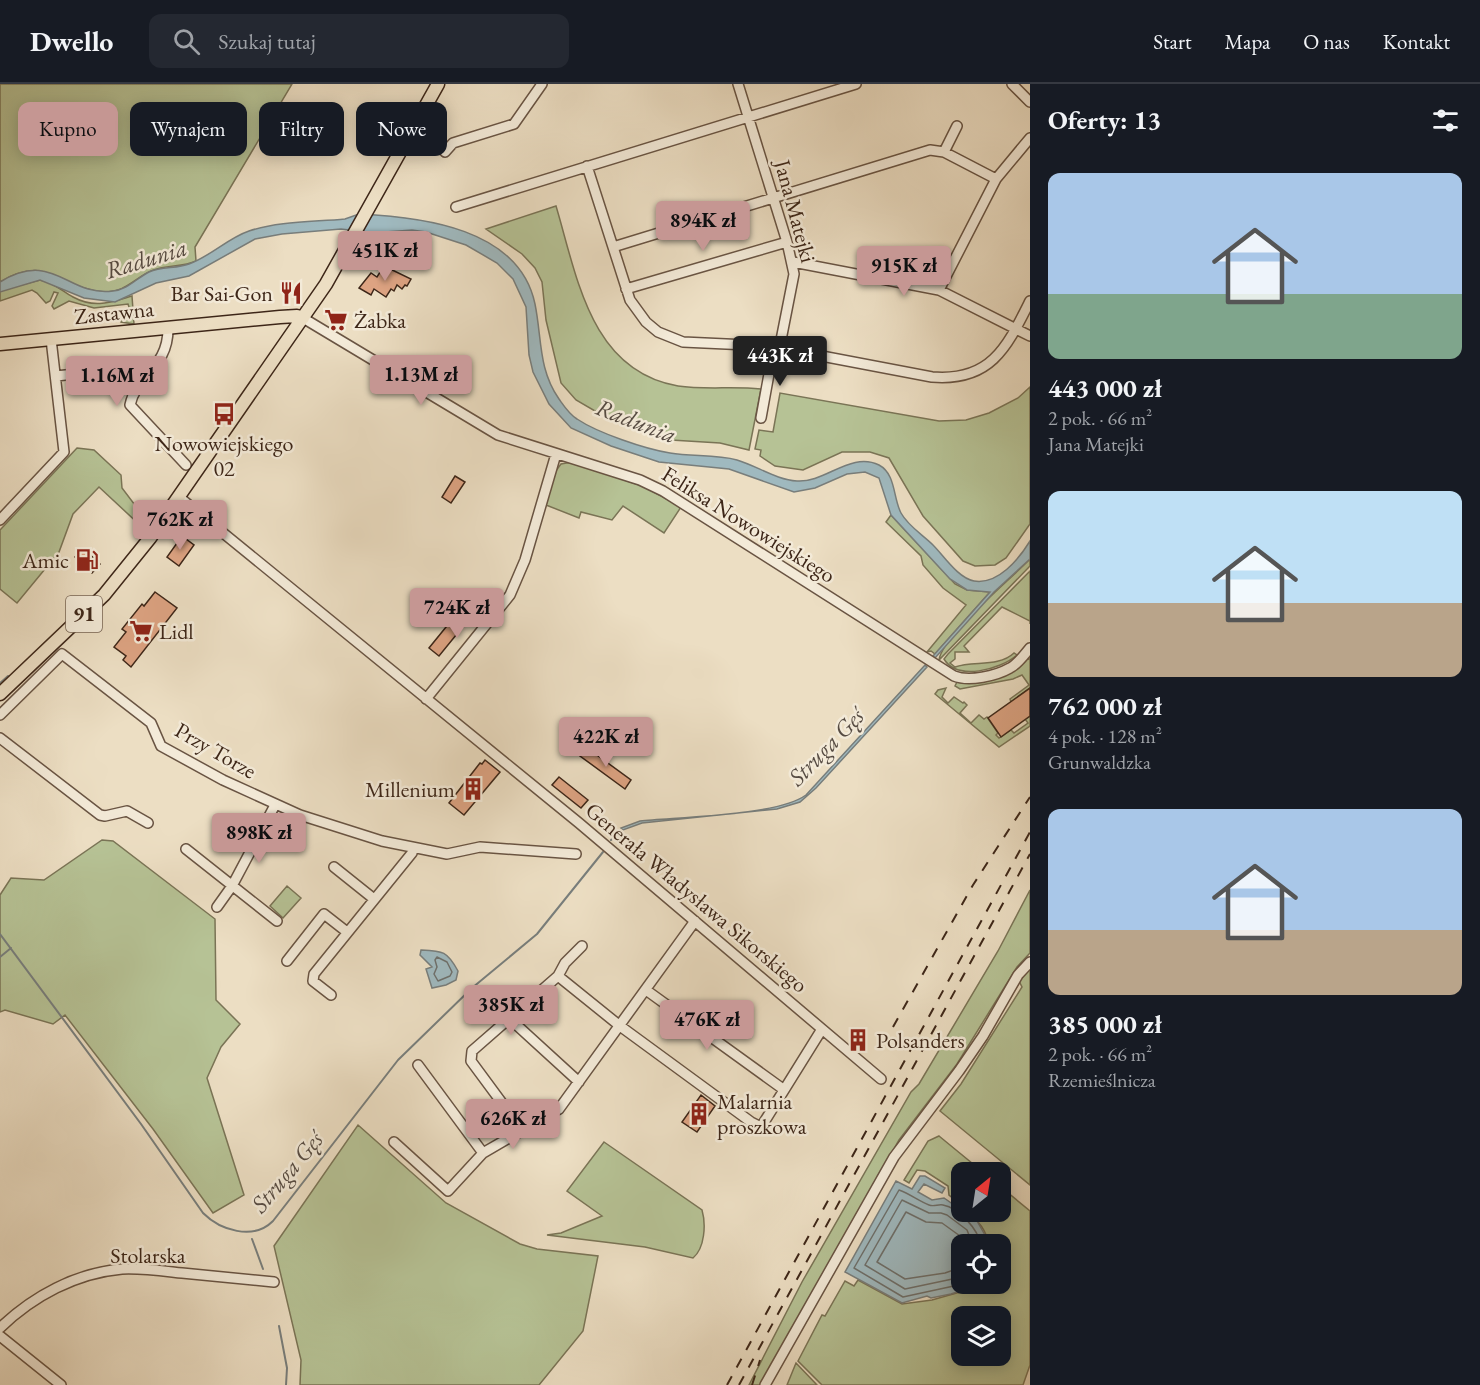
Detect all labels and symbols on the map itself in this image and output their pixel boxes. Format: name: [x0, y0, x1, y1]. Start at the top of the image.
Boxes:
street label: Jana Matejki: [767, 155, 823, 266]
pin: 894K zł: [648, 201, 758, 252]
water label: Radunia: [101, 231, 191, 286]
pin: 451K zł: [330, 231, 440, 282]
pin: 915K zł: [849, 246, 959, 297]
place label: Bar Sai-Gon: [171, 279, 273, 308]
restaurant icon: Bar Sai-Gon: [278, 280, 304, 306]
street label: Zastawna: [73, 294, 155, 331]
place label: Żabka: [354, 306, 406, 335]
supermarket icon: Żabka: [323, 307, 349, 333]
pin: 443K zł: [725, 336, 835, 387]
pin: 1.13M zł: [359, 355, 483, 406]
pin: 1.16M zł: [55, 356, 179, 407]
water label: Radunia: [591, 391, 681, 450]
bus stop icon: Nowowiejskiego 02: [211, 401, 237, 427]
place label: Nowowiejskiego 02: [155, 429, 294, 483]
street label: Feliksa Nowowiejskiego: [657, 459, 841, 590]
pin: 762K zł: [125, 500, 235, 551]
place label: Amic: [21, 546, 69, 575]
fuel station icon: Amic: [74, 547, 100, 573]
pin: 724K zł: [402, 588, 512, 639]
road number: 91: [66, 596, 102, 632]
place label: Lidl: [159, 617, 194, 646]
supermarket icon: Lidl: [128, 618, 154, 644]
water label: Struga Gęś: [780, 699, 872, 793]
street label: Przy Torze: [170, 716, 262, 786]
pin: 422K zł: [551, 717, 661, 768]
place label: Millenium: [365, 775, 455, 804]
building icon: Millenium: [460, 776, 486, 802]
street label: Generała Władysława Sikorskiego: [579, 796, 814, 999]
pin: 898K zł: [204, 813, 314, 864]
pin: 385K zł: [456, 985, 566, 1036]
pin: 476K zł: [652, 1000, 762, 1051]
place label: Polsanders: [876, 1026, 965, 1055]
building icon: Polsanders: [845, 1027, 871, 1053]
place label: Malarnia proszkowa: [717, 1087, 807, 1141]
pin: 626K zł: [458, 1099, 568, 1150]
building icon: Malarnia proszkowa: [686, 1101, 712, 1127]
water label: Struga Gęś: [243, 1123, 331, 1219]
north arrow: [951, 1162, 1011, 1222]
street label: Stolarska: [110, 1241, 186, 1270]

